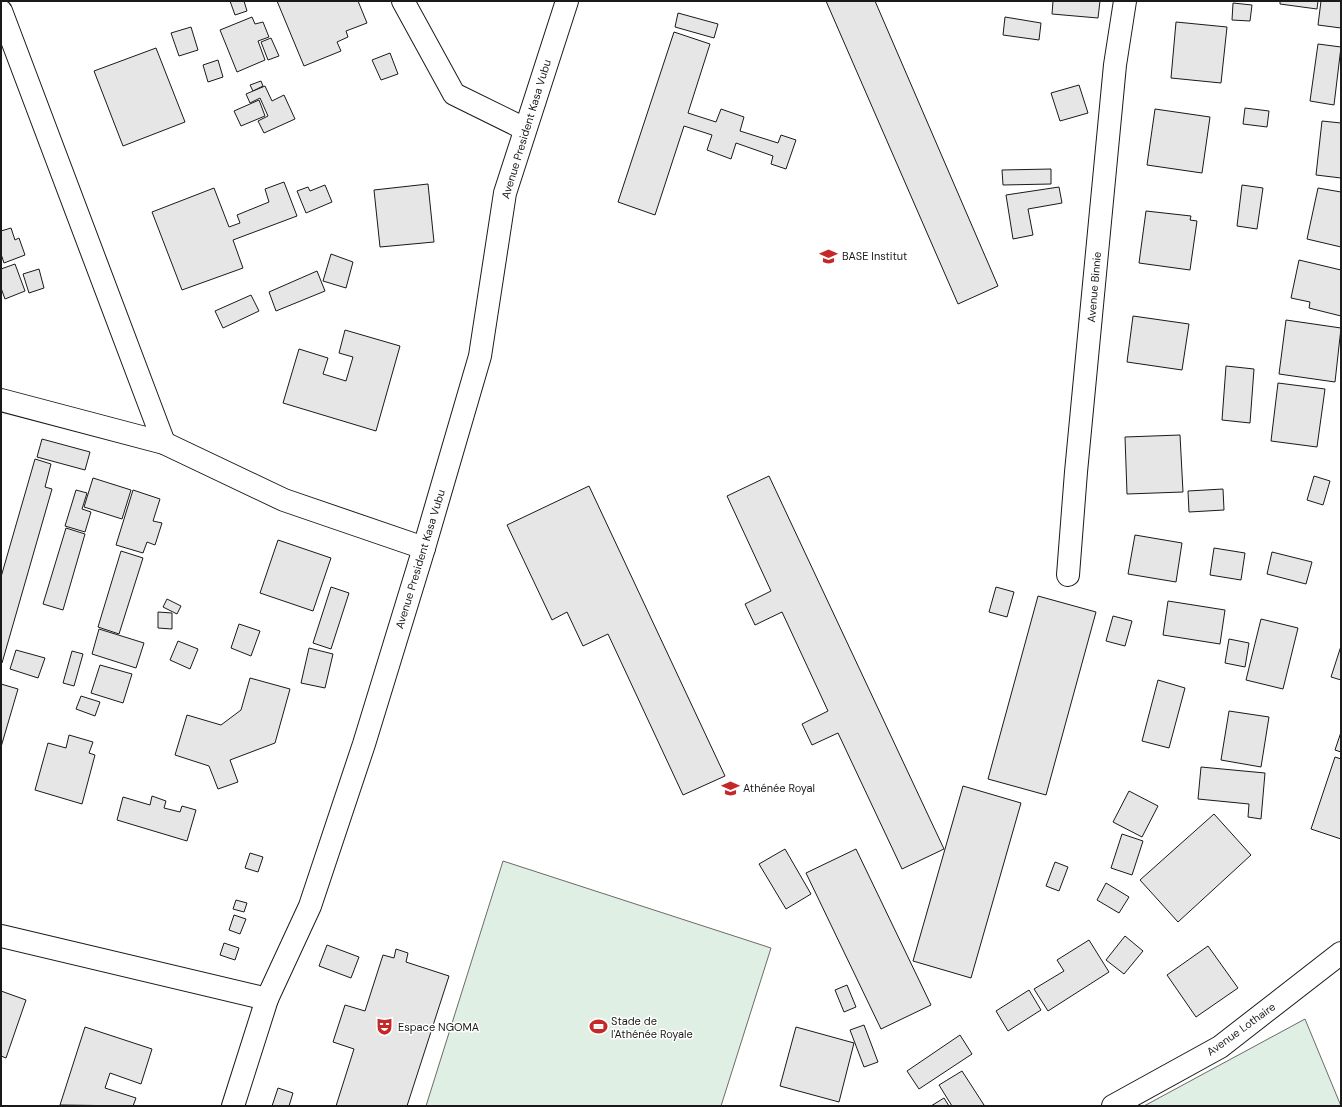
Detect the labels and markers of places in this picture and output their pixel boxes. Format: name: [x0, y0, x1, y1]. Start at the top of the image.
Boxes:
school or university icon: BASE Institut: [819, 246, 839, 266]
place label: BASE Institut: [842, 249, 907, 263]
school or university icon: Athénée Royal: [720, 778, 740, 798]
place label: Athénée Royal: [743, 781, 815, 795]
place label: Stade de l'Athénée Royale: [611, 1014, 693, 1041]
theatre icon: Espace NGOMA: [375, 1017, 395, 1037]
sports icon: Stade de l'Athénée Royale: [588, 1017, 608, 1037]
place label: Espace NGOMA: [398, 1020, 479, 1034]

